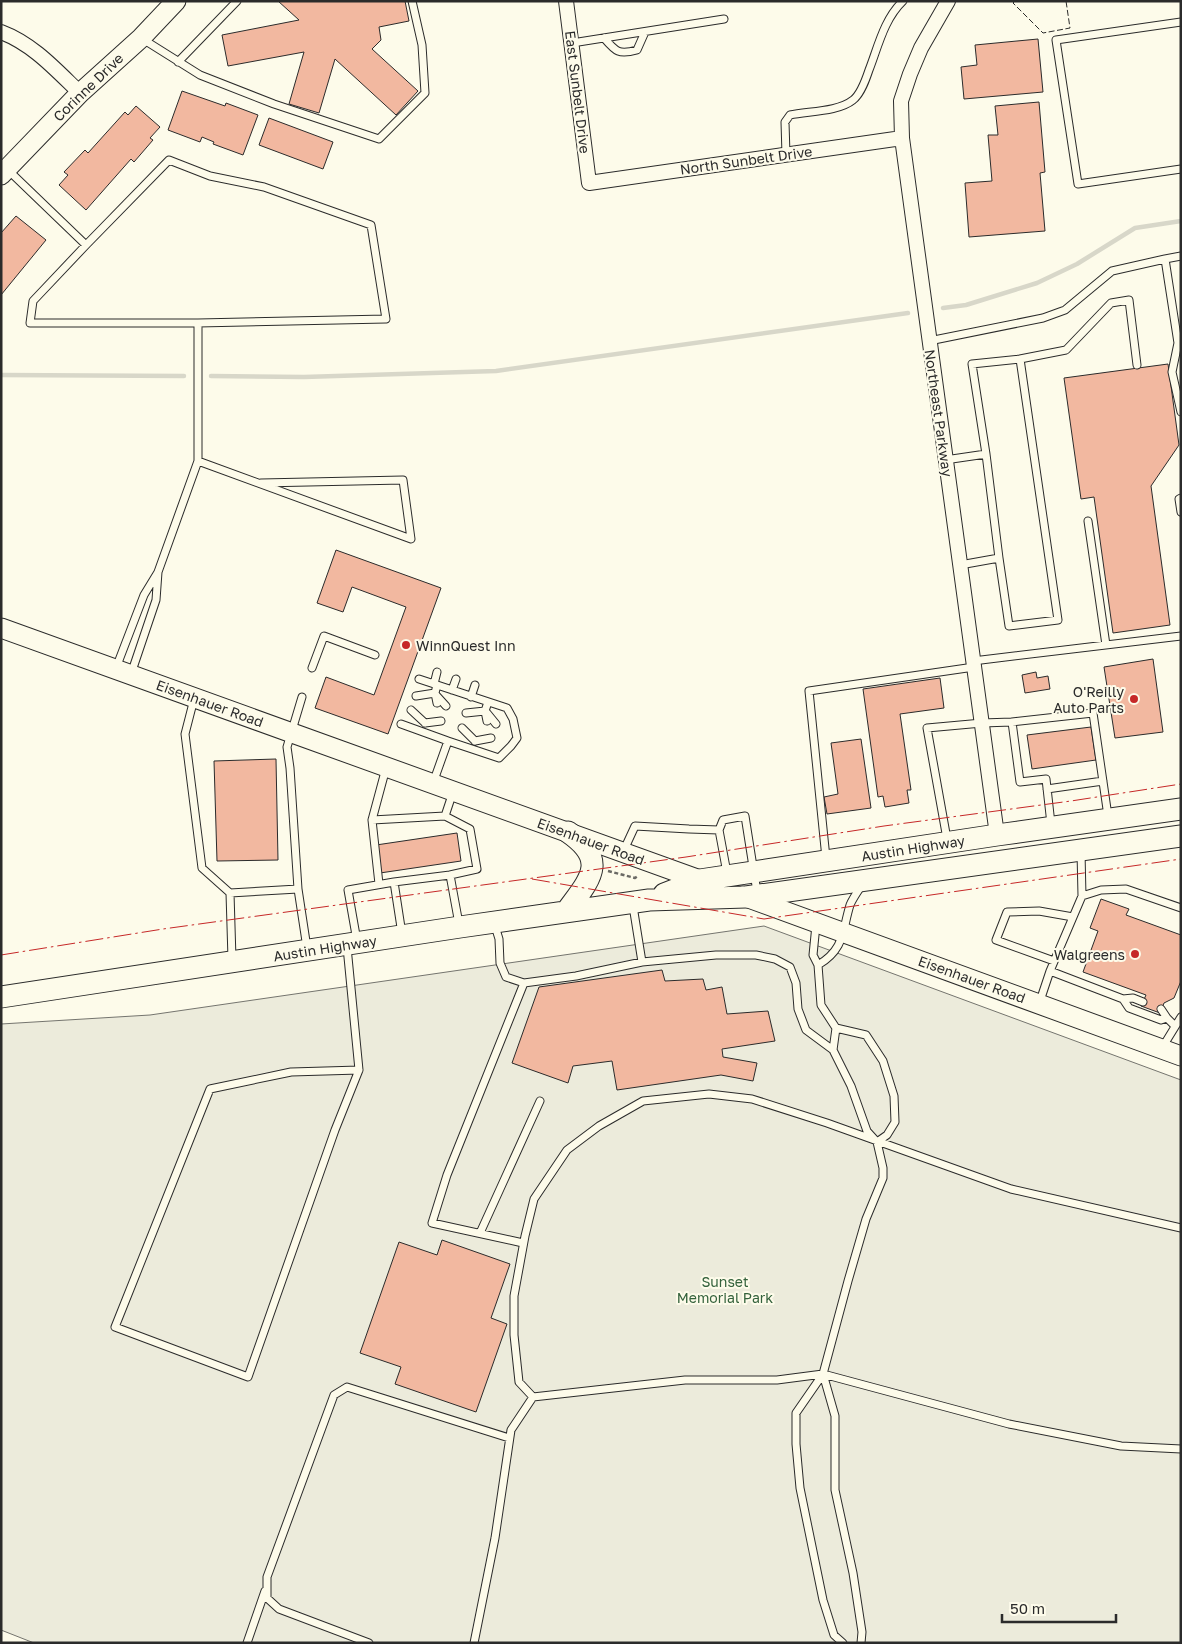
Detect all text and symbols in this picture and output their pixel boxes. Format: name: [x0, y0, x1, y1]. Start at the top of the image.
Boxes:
street label: East Sunbelt Drive: [562, 30, 594, 154]
street label: Corinne Drive: [49, 49, 127, 125]
street label: North Sunbelt Drive: [679, 142, 813, 178]
street label: Northeast Parkway: [922, 348, 956, 478]
place label: WinnQuest Inn: [416, 637, 516, 654]
marker: WinnQuest Inn: [400, 639, 412, 651]
street label: Eisenhauer Road: [154, 676, 266, 730]
place label: O'Reilly Auto Parts: [1053, 683, 1124, 716]
marker: O'Reilly Auto Parts: [1128, 693, 1140, 705]
street label: Eisenhauer Road: [535, 814, 647, 868]
street label: Austin Highway: [860, 831, 966, 865]
street label: Austin Highway: [272, 931, 378, 965]
place label: Walgreens: [1054, 946, 1125, 963]
marker: Walgreens: [1129, 948, 1141, 960]
street label: Eisenhauer Road: [916, 952, 1028, 1006]
park label: Sunset Memorial Park: [677, 1273, 773, 1306]
scale bar: [1002, 1592, 1116, 1624]
text: 50 m: [1010, 1599, 1045, 1617]

